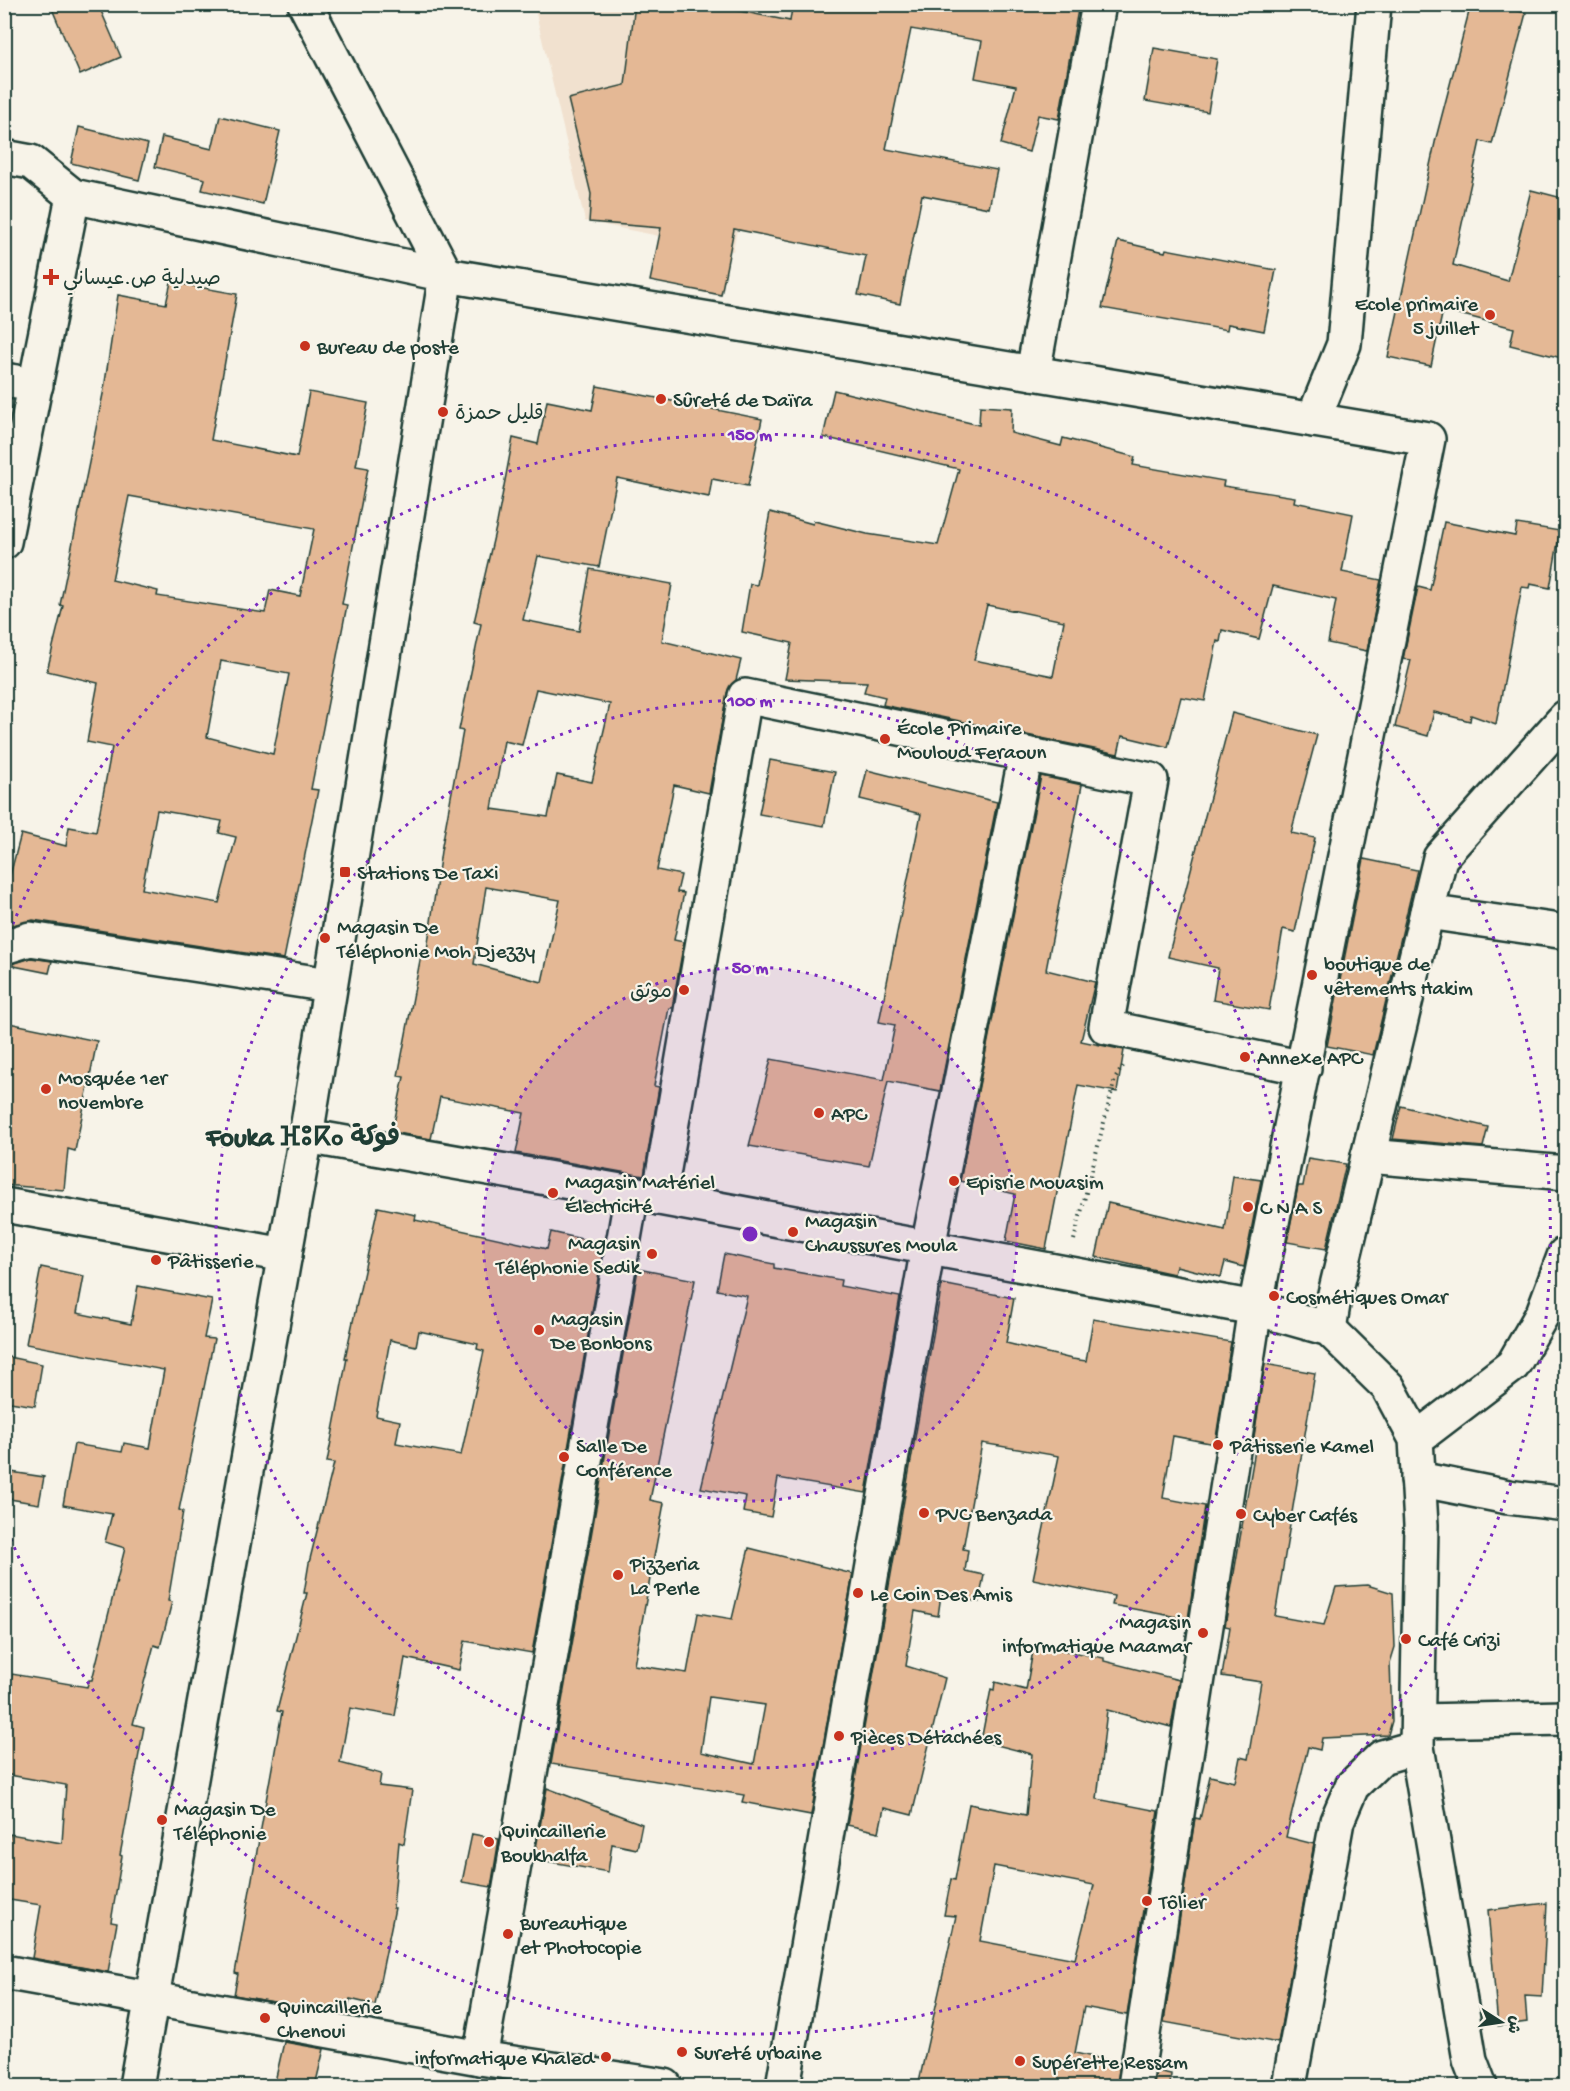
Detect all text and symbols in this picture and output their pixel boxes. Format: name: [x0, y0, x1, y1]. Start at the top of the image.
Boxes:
place label: صيدلية ص.عيساني: [63, 268, 221, 296]
marker: صيدلية ص.عيساني: [44, 270, 58, 284]
place label: Ecole primaire 5 juillet: [1355, 294, 1480, 343]
marker: Ecole primaire 5 juillet: [1483, 308, 1497, 322]
place label: Bureau de poste: [316, 337, 460, 362]
marker: Bureau de poste: [298, 339, 312, 353]
place label: Sûreté de Daïra: [673, 390, 814, 415]
marker: Sûreté de Daïra: [654, 392, 668, 406]
place label: قليل حمزة: [455, 403, 544, 428]
marker: قليل حمزة: [436, 405, 450, 419]
text: 150 m: [727, 426, 772, 447]
text: 100 m: [727, 692, 773, 713]
place label: École Primaire Mouloud Feraoun: [897, 718, 1046, 767]
marker: École Primaire Mouloud Feraoun: [878, 732, 892, 746]
place label: Stations De Taxi: [357, 863, 499, 888]
marker: Stations De Taxi: [338, 865, 352, 879]
place label: Magasin De Téléphonie Moh Djezzy: [336, 917, 535, 966]
marker: Magasin De Téléphonie Moh Djezzy: [318, 931, 332, 945]
place label: boutique de vêtements Hakim: [1324, 954, 1473, 1003]
text: 50 m: [732, 959, 769, 980]
marker: boutique de vêtements Hakim: [1305, 968, 1319, 982]
place label: موثق: [630, 981, 672, 1006]
marker: موثق: [677, 983, 691, 997]
place label: Annexe APC: [1257, 1048, 1364, 1073]
marker: Annexe APC: [1238, 1050, 1252, 1064]
place label: Mosquée 1er novembre: [58, 1068, 169, 1117]
marker: Mosquée 1er novembre: [39, 1082, 53, 1096]
place label: APC: [831, 1104, 868, 1129]
marker: APC: [812, 1106, 826, 1120]
district label: Fouka ⴼⵓⴽⴰ فوكة: [205, 1121, 400, 1156]
place label: Magasin Matériel Électricité: [565, 1172, 715, 1221]
place label: Episrie Mouasim: [966, 1172, 1104, 1197]
marker: Episrie Mouasim: [947, 1174, 961, 1188]
marker: Magasin Matériel Électricité: [546, 1186, 560, 1200]
place label: C N A S: [1260, 1198, 1322, 1223]
marker: C N A S: [1241, 1200, 1255, 1214]
place label: Magasin Chaussures Moula: [805, 1211, 958, 1260]
centre of rings: [740, 1224, 760, 1244]
marker: Magasin Chaussures Moula: [786, 1225, 800, 1239]
place label: Magasin Téléphonie Sedik: [495, 1233, 643, 1282]
marker: Magasin Téléphonie Sedik: [645, 1247, 659, 1261]
place label: Pâtisserie: [167, 1251, 255, 1276]
marker: Pâtisserie: [149, 1253, 163, 1267]
place label: Cosmétiques Omar: [1286, 1287, 1449, 1312]
marker: Cosmétiques Omar: [1267, 1289, 1281, 1303]
place label: Magasin De Bonbons: [549, 1309, 653, 1358]
marker: Magasin De Bonbons: [532, 1323, 546, 1337]
place label: Salle De Conférence: [576, 1436, 673, 1485]
place label: Pâtisserie Kamel: [1229, 1436, 1374, 1461]
marker: Pâtisserie Kamel: [1211, 1438, 1225, 1452]
marker: Salle De Conférence: [557, 1450, 571, 1464]
place label: PVC Benzada: [935, 1504, 1053, 1529]
place label: Cyber Cafés: [1253, 1505, 1358, 1530]
marker: PVC Benzada: [917, 1506, 931, 1520]
marker: Cyber Cafés: [1234, 1507, 1248, 1521]
place label: Pizzeria La Perle: [629, 1554, 701, 1603]
marker: Pizzeria La Perle: [611, 1568, 625, 1582]
place label: Le Coin Des Amis: [870, 1584, 1013, 1609]
marker: Le Coin Des Amis: [851, 1586, 865, 1600]
place label: Magasin informatique Maamar: [1002, 1612, 1193, 1661]
marker: Magasin informatique Maamar: [1196, 1626, 1210, 1640]
place label: Café Crizi: [1418, 1630, 1500, 1655]
marker: Café Crizi: [1399, 1632, 1413, 1646]
place label: Pièces Détachées: [850, 1727, 1003, 1752]
marker: Pièces Détachées: [832, 1729, 846, 1743]
place label: Magasin De Téléphonie: [173, 1799, 277, 1848]
marker: Magasin De Téléphonie: [155, 1813, 169, 1827]
place label: Quincaillerie Boukhalfa: [500, 1821, 607, 1870]
marker: Quincaillerie Boukhalfa: [482, 1835, 496, 1849]
place label: Tôlier: [1158, 1892, 1207, 1917]
marker: Tôlier: [1140, 1894, 1154, 1908]
place label: Bureautique et Photocopie: [519, 1913, 643, 1962]
marker: Bureautique et Photocopie: [501, 1927, 515, 1941]
north arrow: [1471, 1992, 1531, 2052]
place label: Quincaillerie Chenoui: [277, 1997, 383, 2046]
marker: Quincaillerie Chenoui: [258, 2011, 272, 2025]
text: ش: [1501, 2014, 1523, 2035]
place label: Sureté urbaine: [694, 2043, 823, 2068]
marker: Sureté urbaine: [675, 2045, 689, 2059]
place label: informatique Khaled: [415, 2048, 596, 2073]
marker: informatique Khaled: [599, 2050, 613, 2064]
place label: Supérette Ressam: [1032, 2052, 1188, 2077]
marker: Supérette Ressam: [1013, 2054, 1027, 2068]

